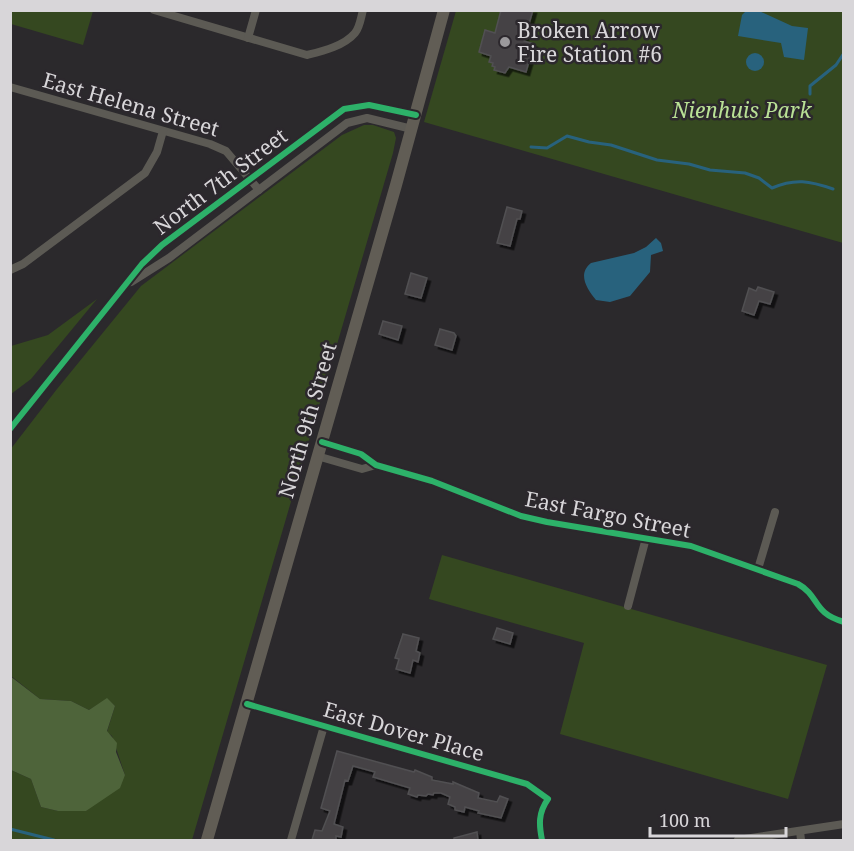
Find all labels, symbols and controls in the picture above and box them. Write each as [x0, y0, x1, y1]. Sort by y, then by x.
place label: Broken Arrow Fire Station #6 [517, 16, 662, 68]
marker: Broken Arrow Fire Station #6 [498, 35, 512, 49]
street label: East Helena Street [40, 65, 222, 143]
park label: Nienhuis Park [671, 96, 813, 124]
street label: North 7th Street [147, 121, 293, 241]
street label: North 9th Street [271, 339, 343, 501]
street label: East Fargo Street [523, 484, 693, 544]
street label: East Dover Place [320, 695, 488, 767]
scale bar [650, 800, 786, 838]
text: 100 m [659, 808, 711, 832]

